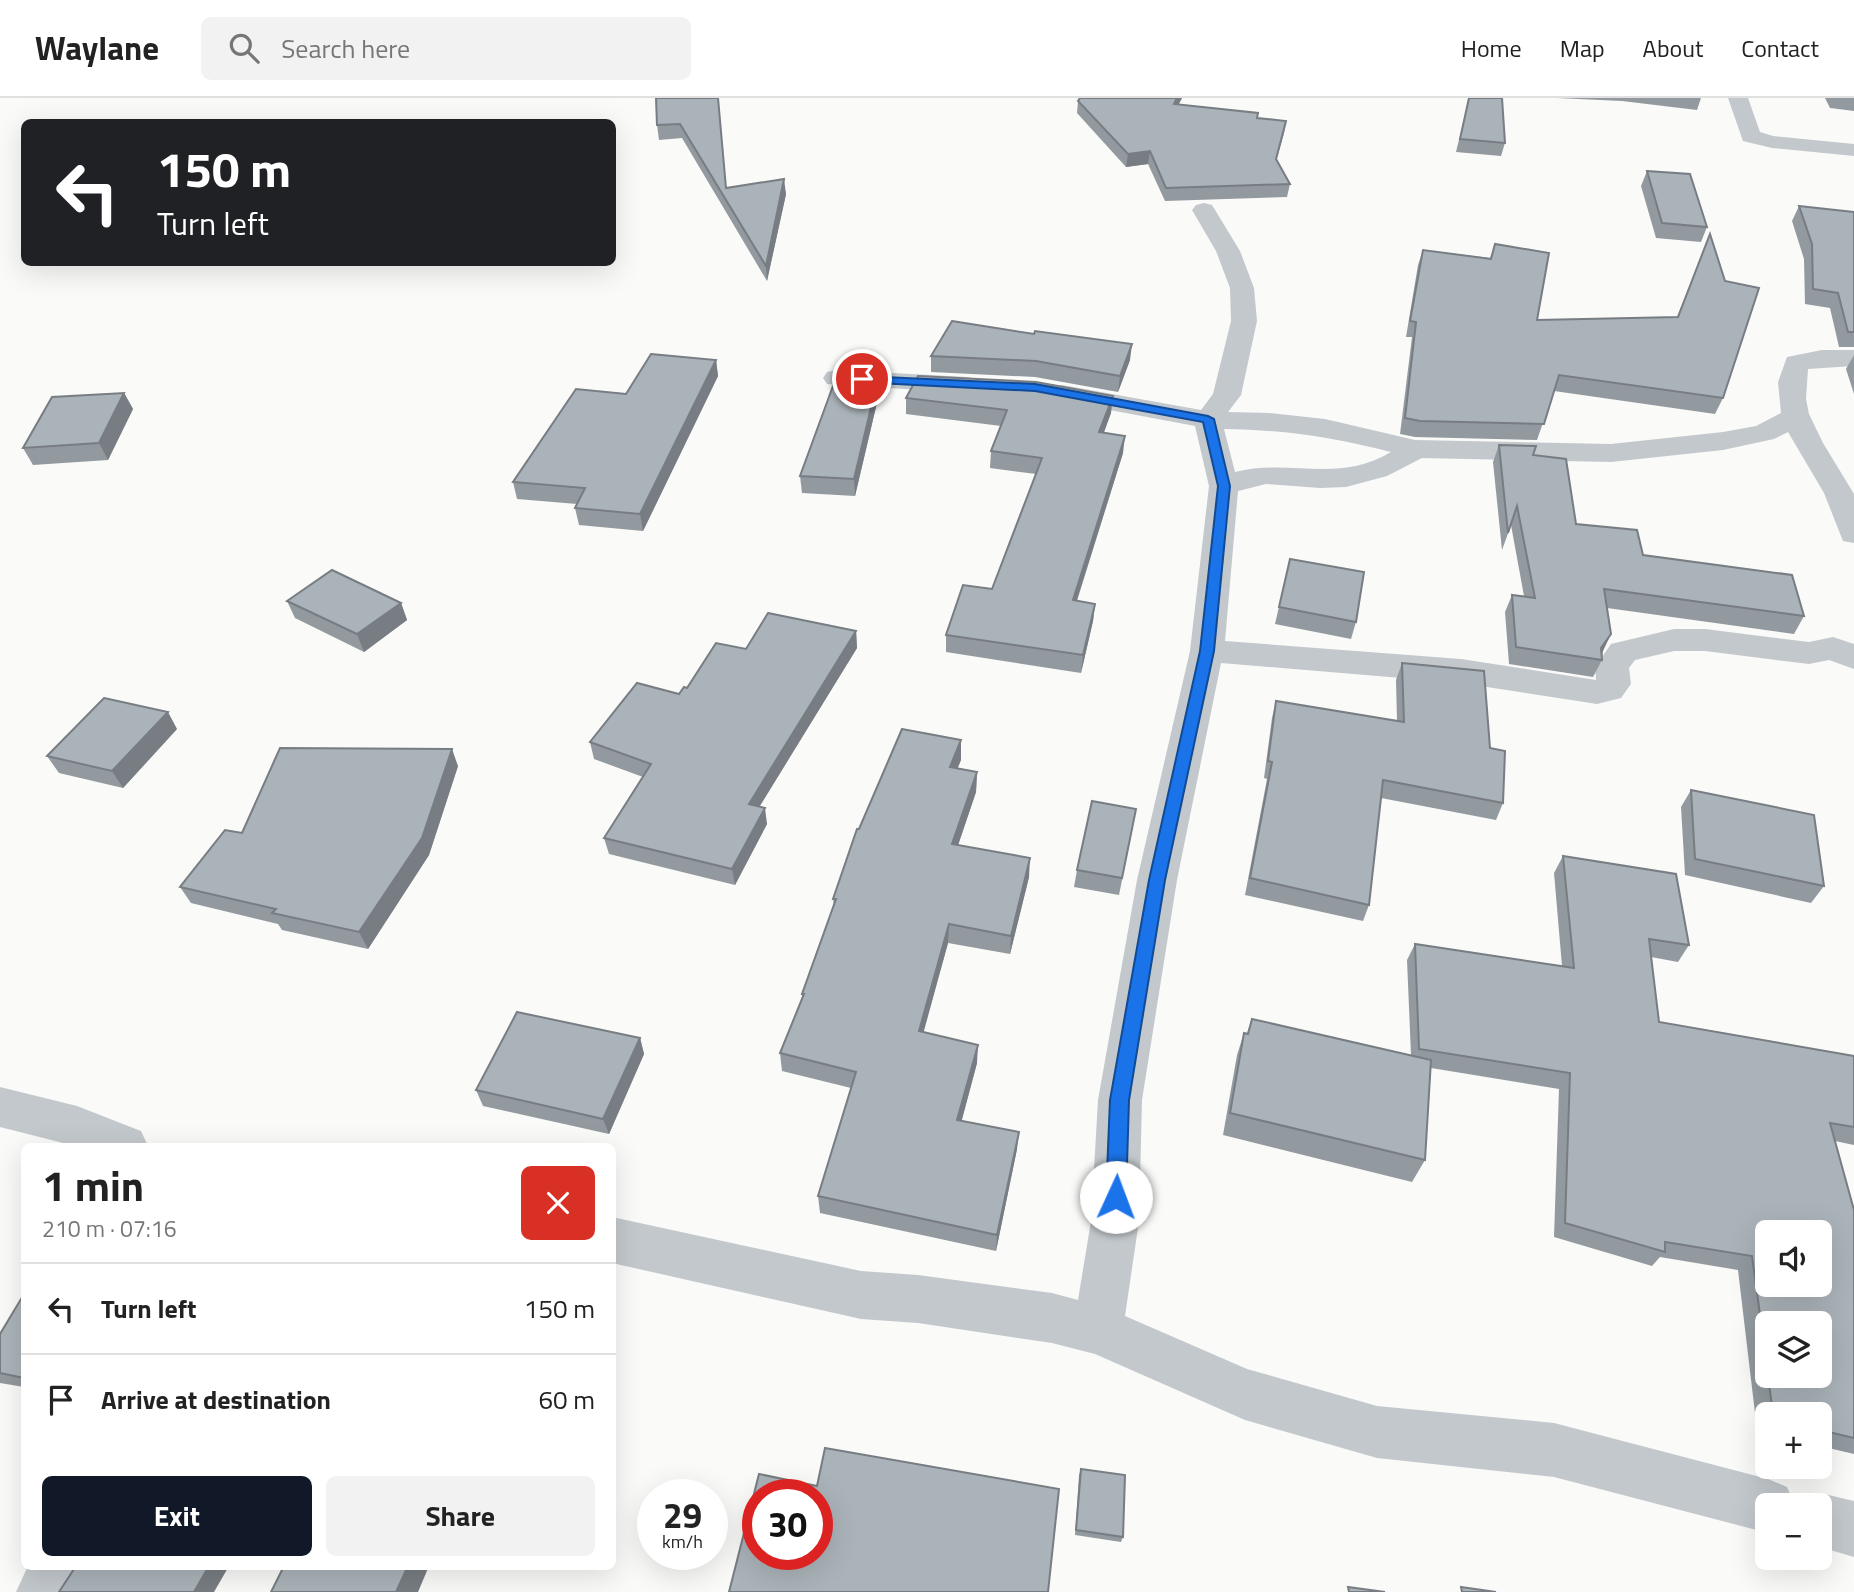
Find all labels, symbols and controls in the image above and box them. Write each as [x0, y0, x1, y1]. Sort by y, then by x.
search box [201, 17, 691, 80]
text: Waylane [35, 23, 159, 73]
icon: search [225, 29, 263, 67]
text: Search here [281, 29, 410, 68]
text: Home [1461, 30, 1522, 66]
text: Map [1560, 30, 1605, 66]
text: About [1643, 30, 1703, 66]
text: Contact [1741, 30, 1819, 66]
text: 150 m [157, 131, 291, 206]
icon: left [42, 147, 133, 238]
text: Turn left [157, 199, 269, 247]
pin [832, 349, 892, 409]
icon: arrive [843, 360, 881, 398]
text: 1 min [42, 1153, 144, 1217]
position arrow [1079, 1160, 1153, 1234]
button: close [521, 1166, 595, 1240]
text: 210 m · 07:16 [42, 1211, 177, 1246]
map controls [1755, 1220, 1832, 1570]
button: sound [1755, 1220, 1832, 1297]
text: Turn left [101, 1289, 196, 1328]
text: 150 m [524, 1289, 595, 1328]
icon: left [42, 1290, 80, 1328]
button: layers [1755, 1311, 1832, 1388]
text: Arrive at destination [101, 1380, 331, 1419]
text: 60 m [538, 1380, 595, 1419]
icon: arrive [42, 1381, 80, 1419]
button: + [1755, 1402, 1832, 1479]
button: Exit [42, 1476, 312, 1556]
button: Share [326, 1476, 595, 1556]
speed limit sign: 30 [742, 1479, 833, 1570]
text: 29 [663, 1488, 702, 1542]
button: − [1755, 1493, 1832, 1570]
text: km/h [662, 1528, 703, 1555]

